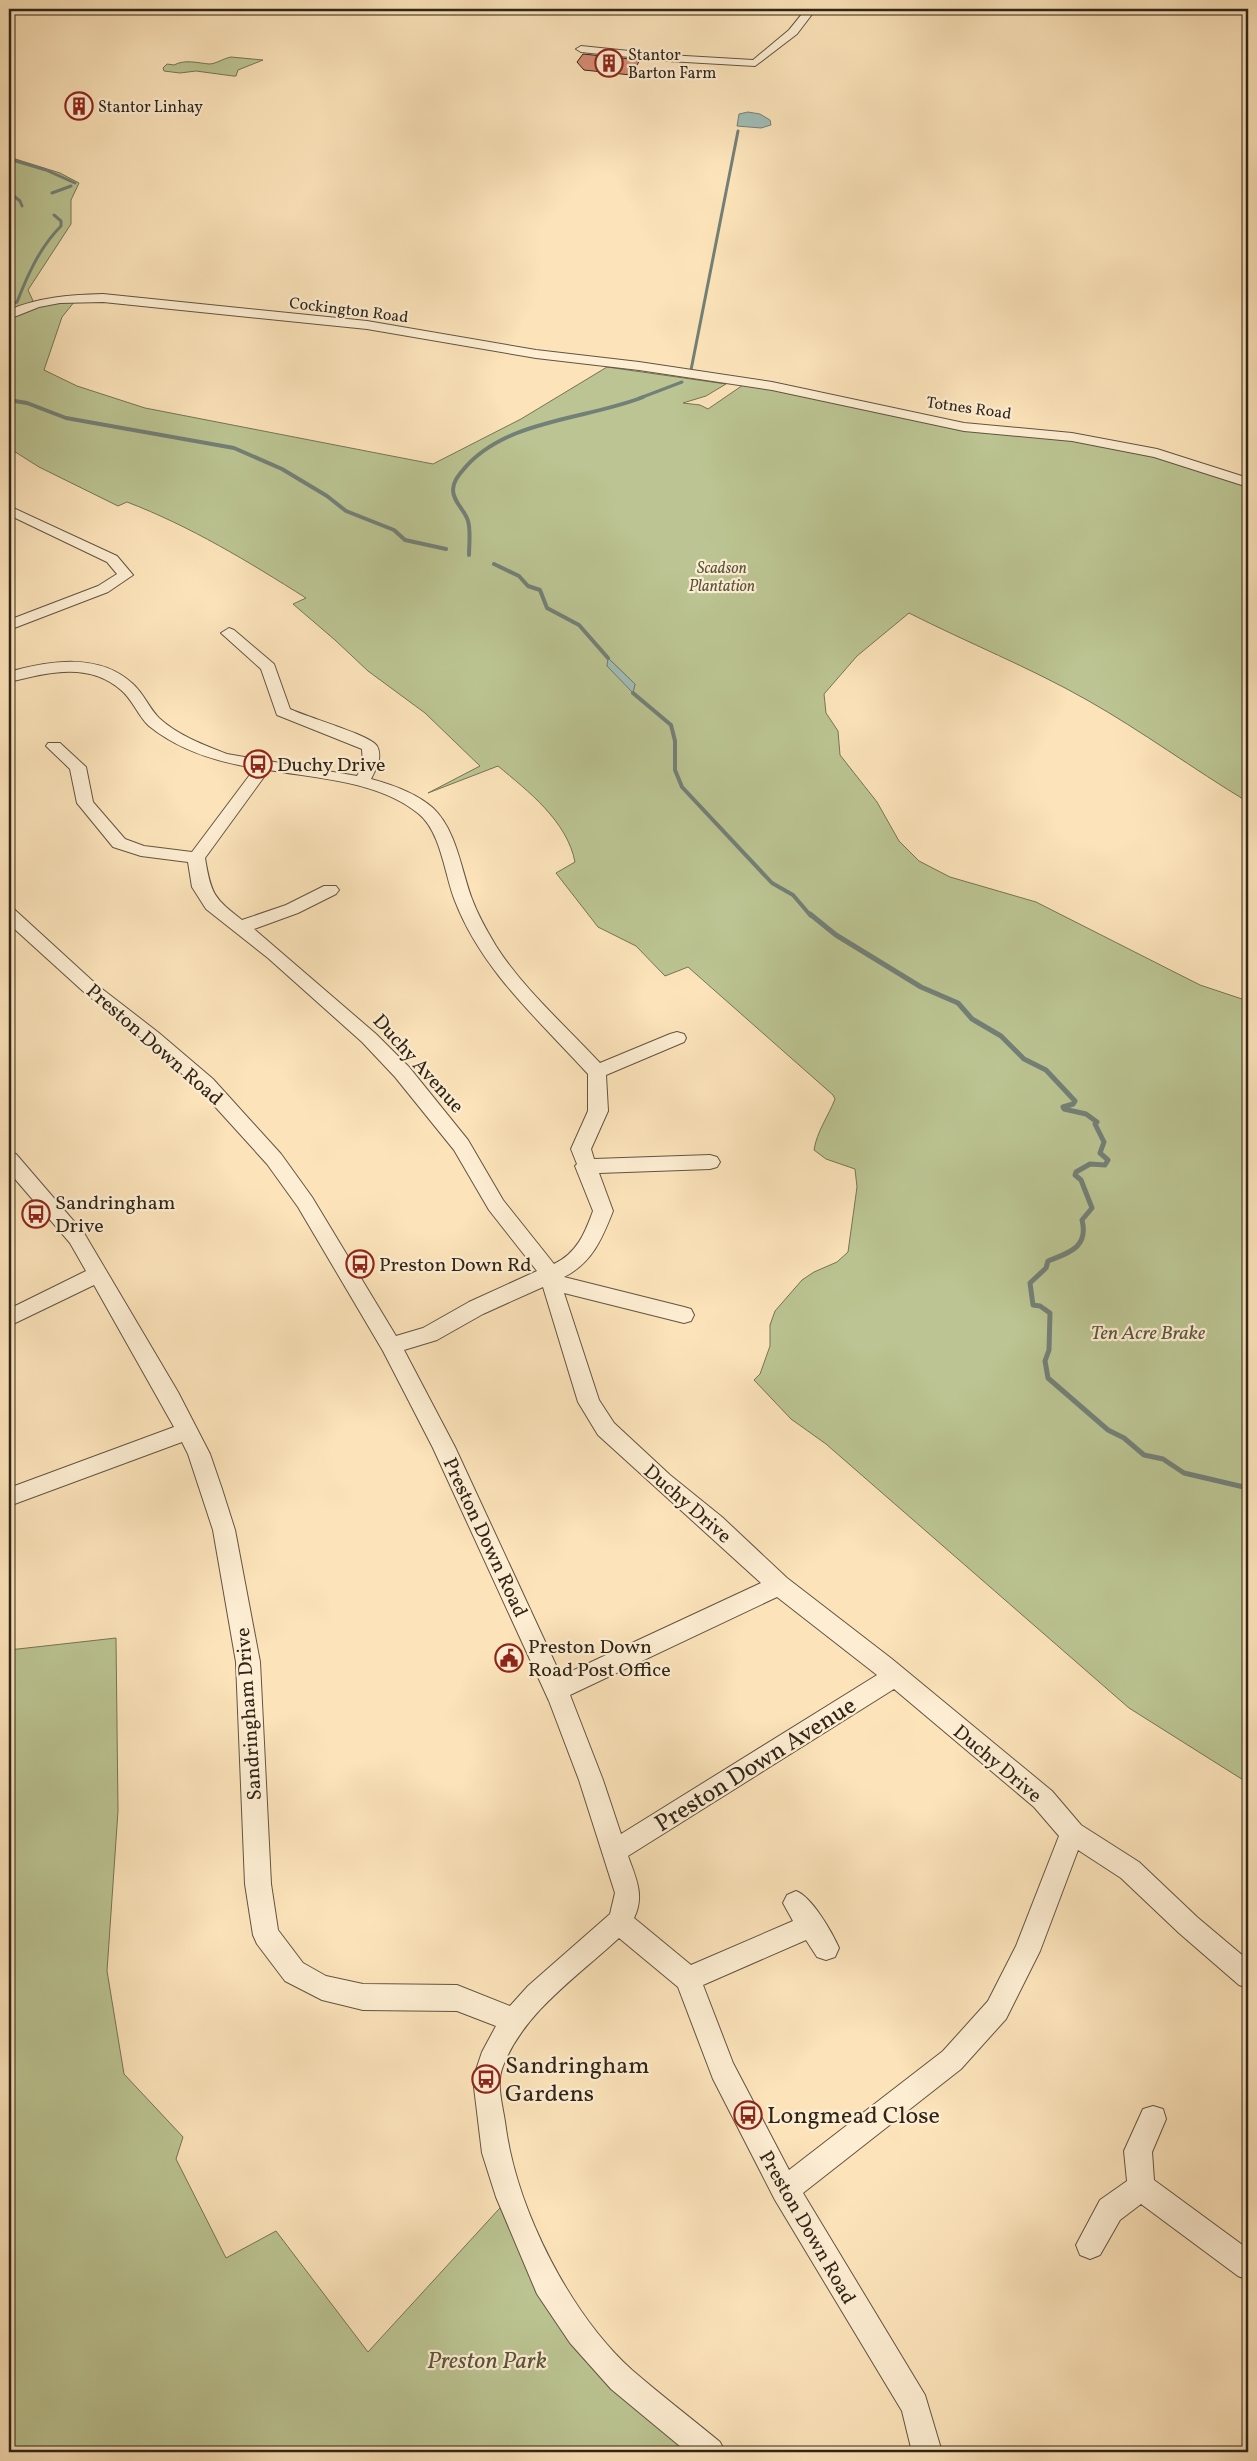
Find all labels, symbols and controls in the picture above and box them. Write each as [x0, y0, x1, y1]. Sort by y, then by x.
place label: Stantor Barton Farm [628, 45, 716, 85]
building icon: Stantor Barton Farm [594, 48, 624, 78]
building icon: Stantor Linhay [64, 91, 94, 121]
place label: Stantor Linhay [98, 97, 203, 119]
street label: Cockington Road [288, 293, 410, 329]
street label: Totnes Road [925, 392, 1013, 426]
park label: Scadson Plantation [689, 558, 755, 598]
bus stop icon: Duchy Drive [243, 749, 273, 779]
place label: Duchy Drive [277, 752, 386, 780]
street label: Preston Down Road [79, 978, 228, 1113]
street label: Duchy Avenue [365, 1008, 470, 1120]
place label: Sandringham Drive [55, 1190, 175, 1241]
bus stop icon: Sandringham Drive [21, 1199, 51, 1229]
bus stop icon: Preston Down Rd [345, 1249, 375, 1279]
place label: Preston Down Rd [379, 1252, 531, 1280]
park label: Ten Acre Brake [1091, 1320, 1206, 1348]
street label: Preston Down Road [435, 1454, 533, 1622]
street label: Duchy Drive [637, 1458, 737, 1551]
street label: Sandringham Drive [230, 1626, 270, 1801]
place label: Preston Down Road Post Office [528, 1634, 671, 1685]
public building icon: Preston Down Road Post Office [494, 1643, 524, 1673]
street label: Preston Down Avenue [649, 1690, 863, 1842]
street label: Duchy Drive [946, 1719, 1047, 1810]
place label: Sandringham Gardens [505, 2050, 649, 2112]
bus stop icon: Sandringham Gardens [471, 2064, 501, 2094]
bus stop icon: Longmead Close [733, 2100, 763, 2130]
place label: Longmead Close [767, 2100, 940, 2134]
street label: Preston Down Road [751, 2146, 862, 2310]
park label: Preston Park [427, 2345, 547, 2379]

